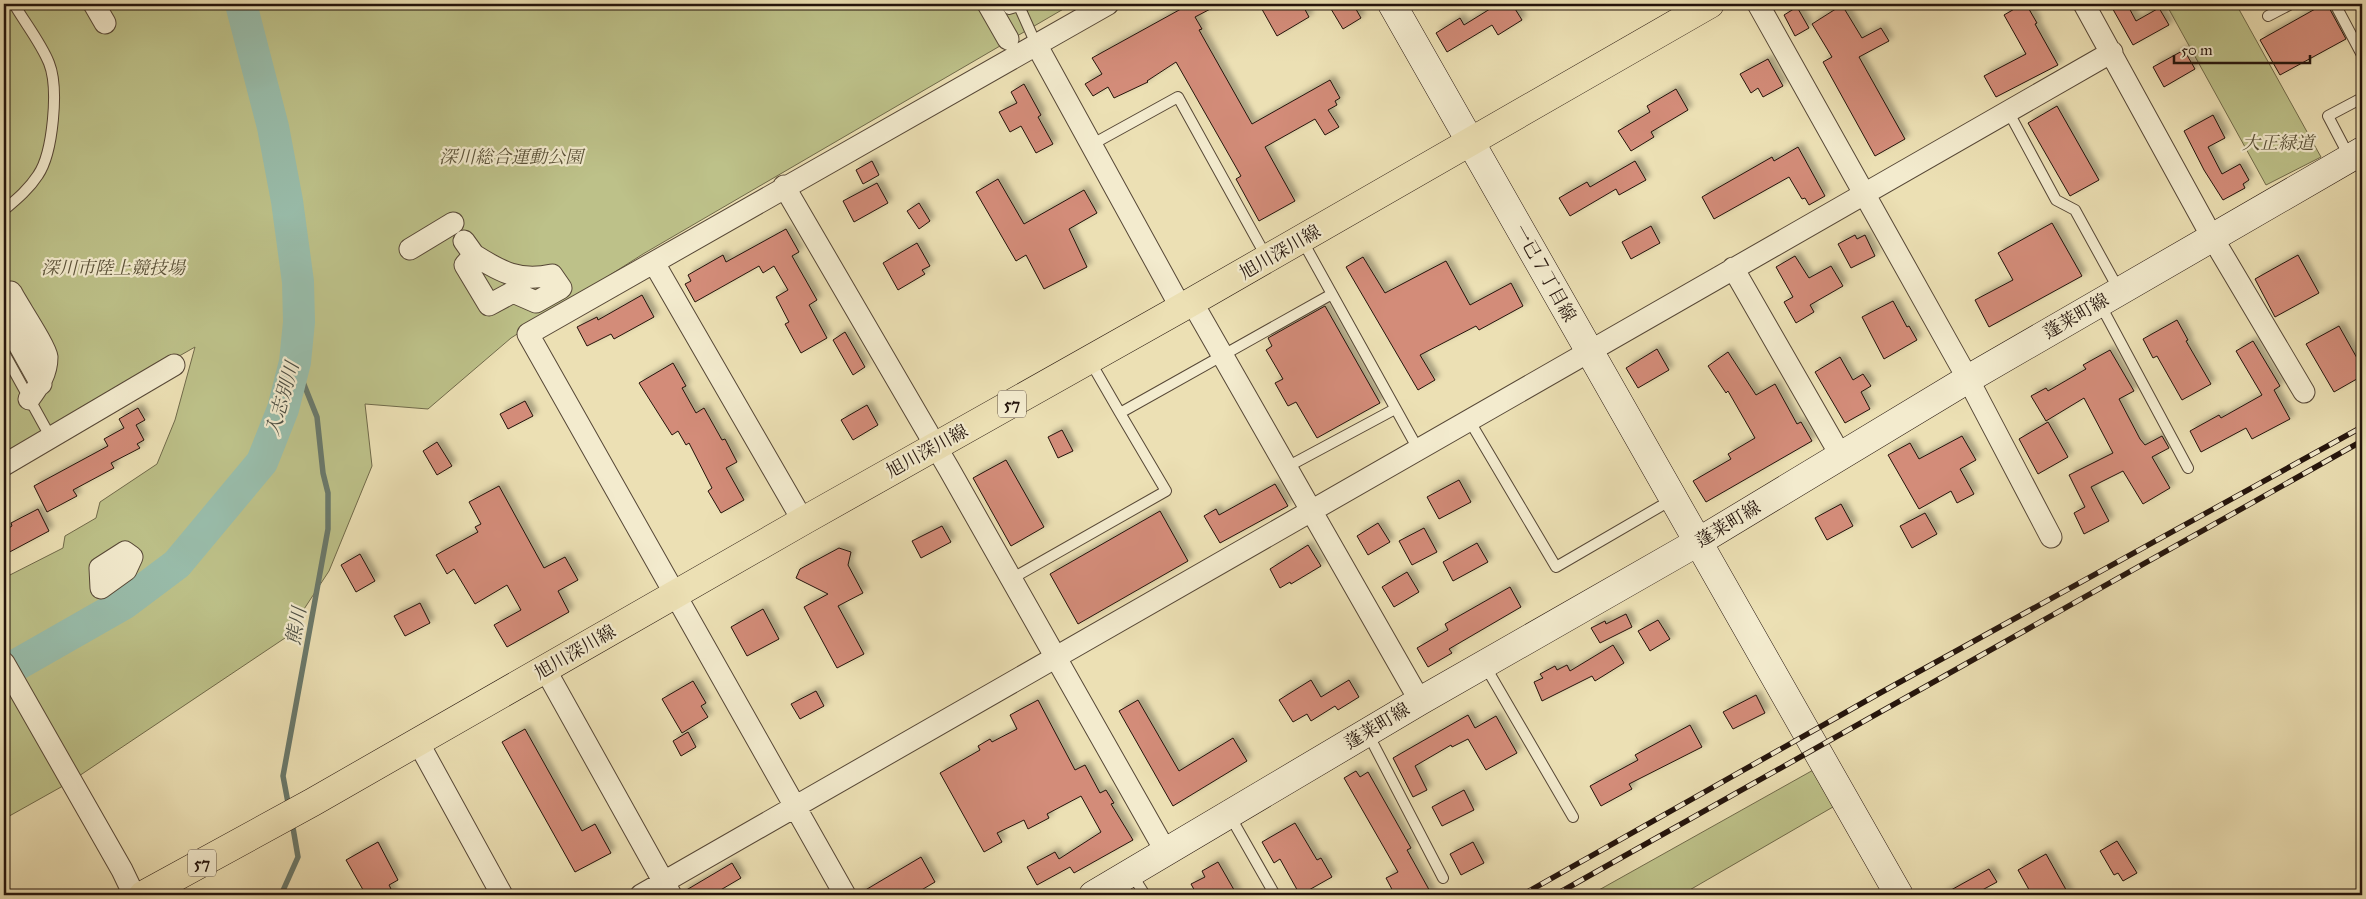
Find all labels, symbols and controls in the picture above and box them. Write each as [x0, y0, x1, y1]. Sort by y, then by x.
scale bar [2174, 32, 2310, 64]
text: 50 m [2181, 41, 2213, 59]
park label: 大正緑道 [2242, 132, 2317, 154]
park label: 深川総合運動公園 [439, 146, 586, 168]
street label: 旭川深川線 [1236, 220, 1324, 284]
street label: 一已７丁目線 [1509, 220, 1581, 326]
park label: 深川市陸上競技場 [41, 257, 187, 279]
street label: 蓬莱町線 [2039, 288, 2113, 344]
water label: 入志別川 [260, 357, 304, 439]
road number: 57 [998, 390, 1026, 418]
street label: 旭川深川線 [882, 420, 972, 482]
street label: 蓬莱町線 [1691, 496, 1765, 552]
water label: 熊川 [281, 603, 311, 647]
street label: 旭川深川線 [531, 620, 619, 684]
street label: 蓬莱町線 [1340, 698, 1414, 754]
road number: 57 [188, 850, 216, 876]

